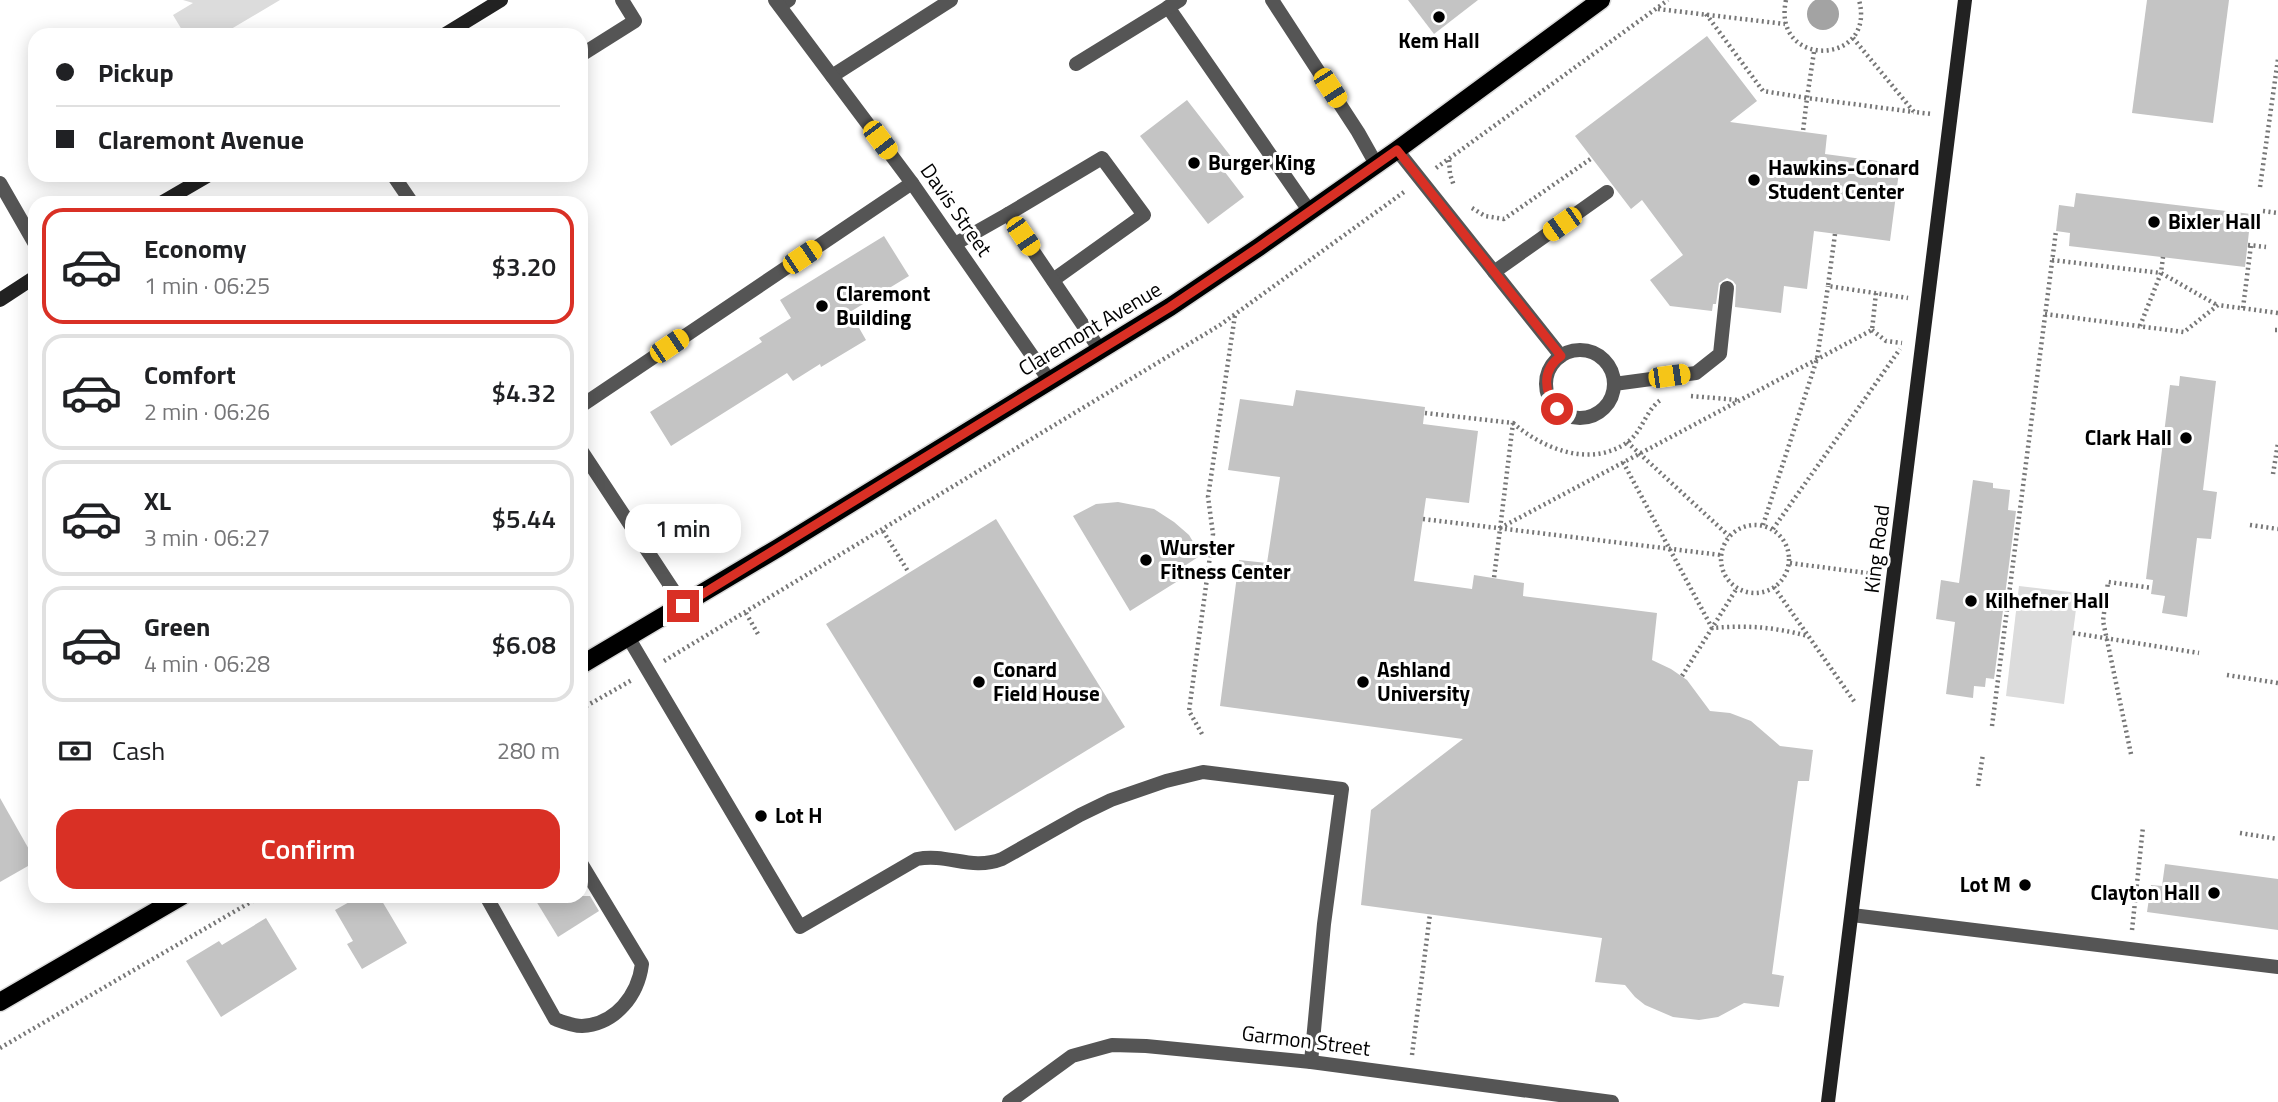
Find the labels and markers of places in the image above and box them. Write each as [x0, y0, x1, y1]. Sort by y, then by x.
marker: Kem Hall [1431, 9, 1447, 25]
place label: Kem Hall [1398, 24, 1480, 56]
place label: Burger King [1208, 146, 1315, 178]
place label: Hawkins-Conard Student Center [1768, 151, 1920, 207]
marker: Burger King [1186, 155, 1202, 171]
marker: Hawkins-Conard Student Center [1746, 172, 1762, 188]
place label: Bixler Hall [2168, 205, 2261, 237]
marker: Bixler Hall [2146, 214, 2162, 230]
place label: Claremont Building [836, 277, 931, 333]
marker: Claremont Building [814, 298, 830, 314]
place label: Clark Hall [2085, 421, 2172, 453]
marker: Clark Hall [2178, 430, 2194, 446]
place label: Wurster Fitness Center [1160, 531, 1291, 587]
marker: Wurster Fitness Center [1138, 552, 1154, 568]
place label: Kilhefner Hall [1985, 584, 2109, 616]
marker: Kilhefner Hall [1963, 593, 1979, 609]
place label: Conard Field House [993, 653, 1100, 709]
place label: Ashland University [1377, 653, 1470, 709]
marker: Conard Field House [971, 674, 987, 690]
marker: Ashland University [1355, 674, 1371, 690]
place label: Lot H [775, 799, 823, 831]
marker: Lot H [753, 808, 769, 824]
place label: Lot M [1960, 868, 2011, 900]
place label: Clayton Hall [2091, 876, 2200, 908]
marker: Lot M [2017, 877, 2033, 893]
marker: Clayton Hall [2206, 885, 2222, 901]

